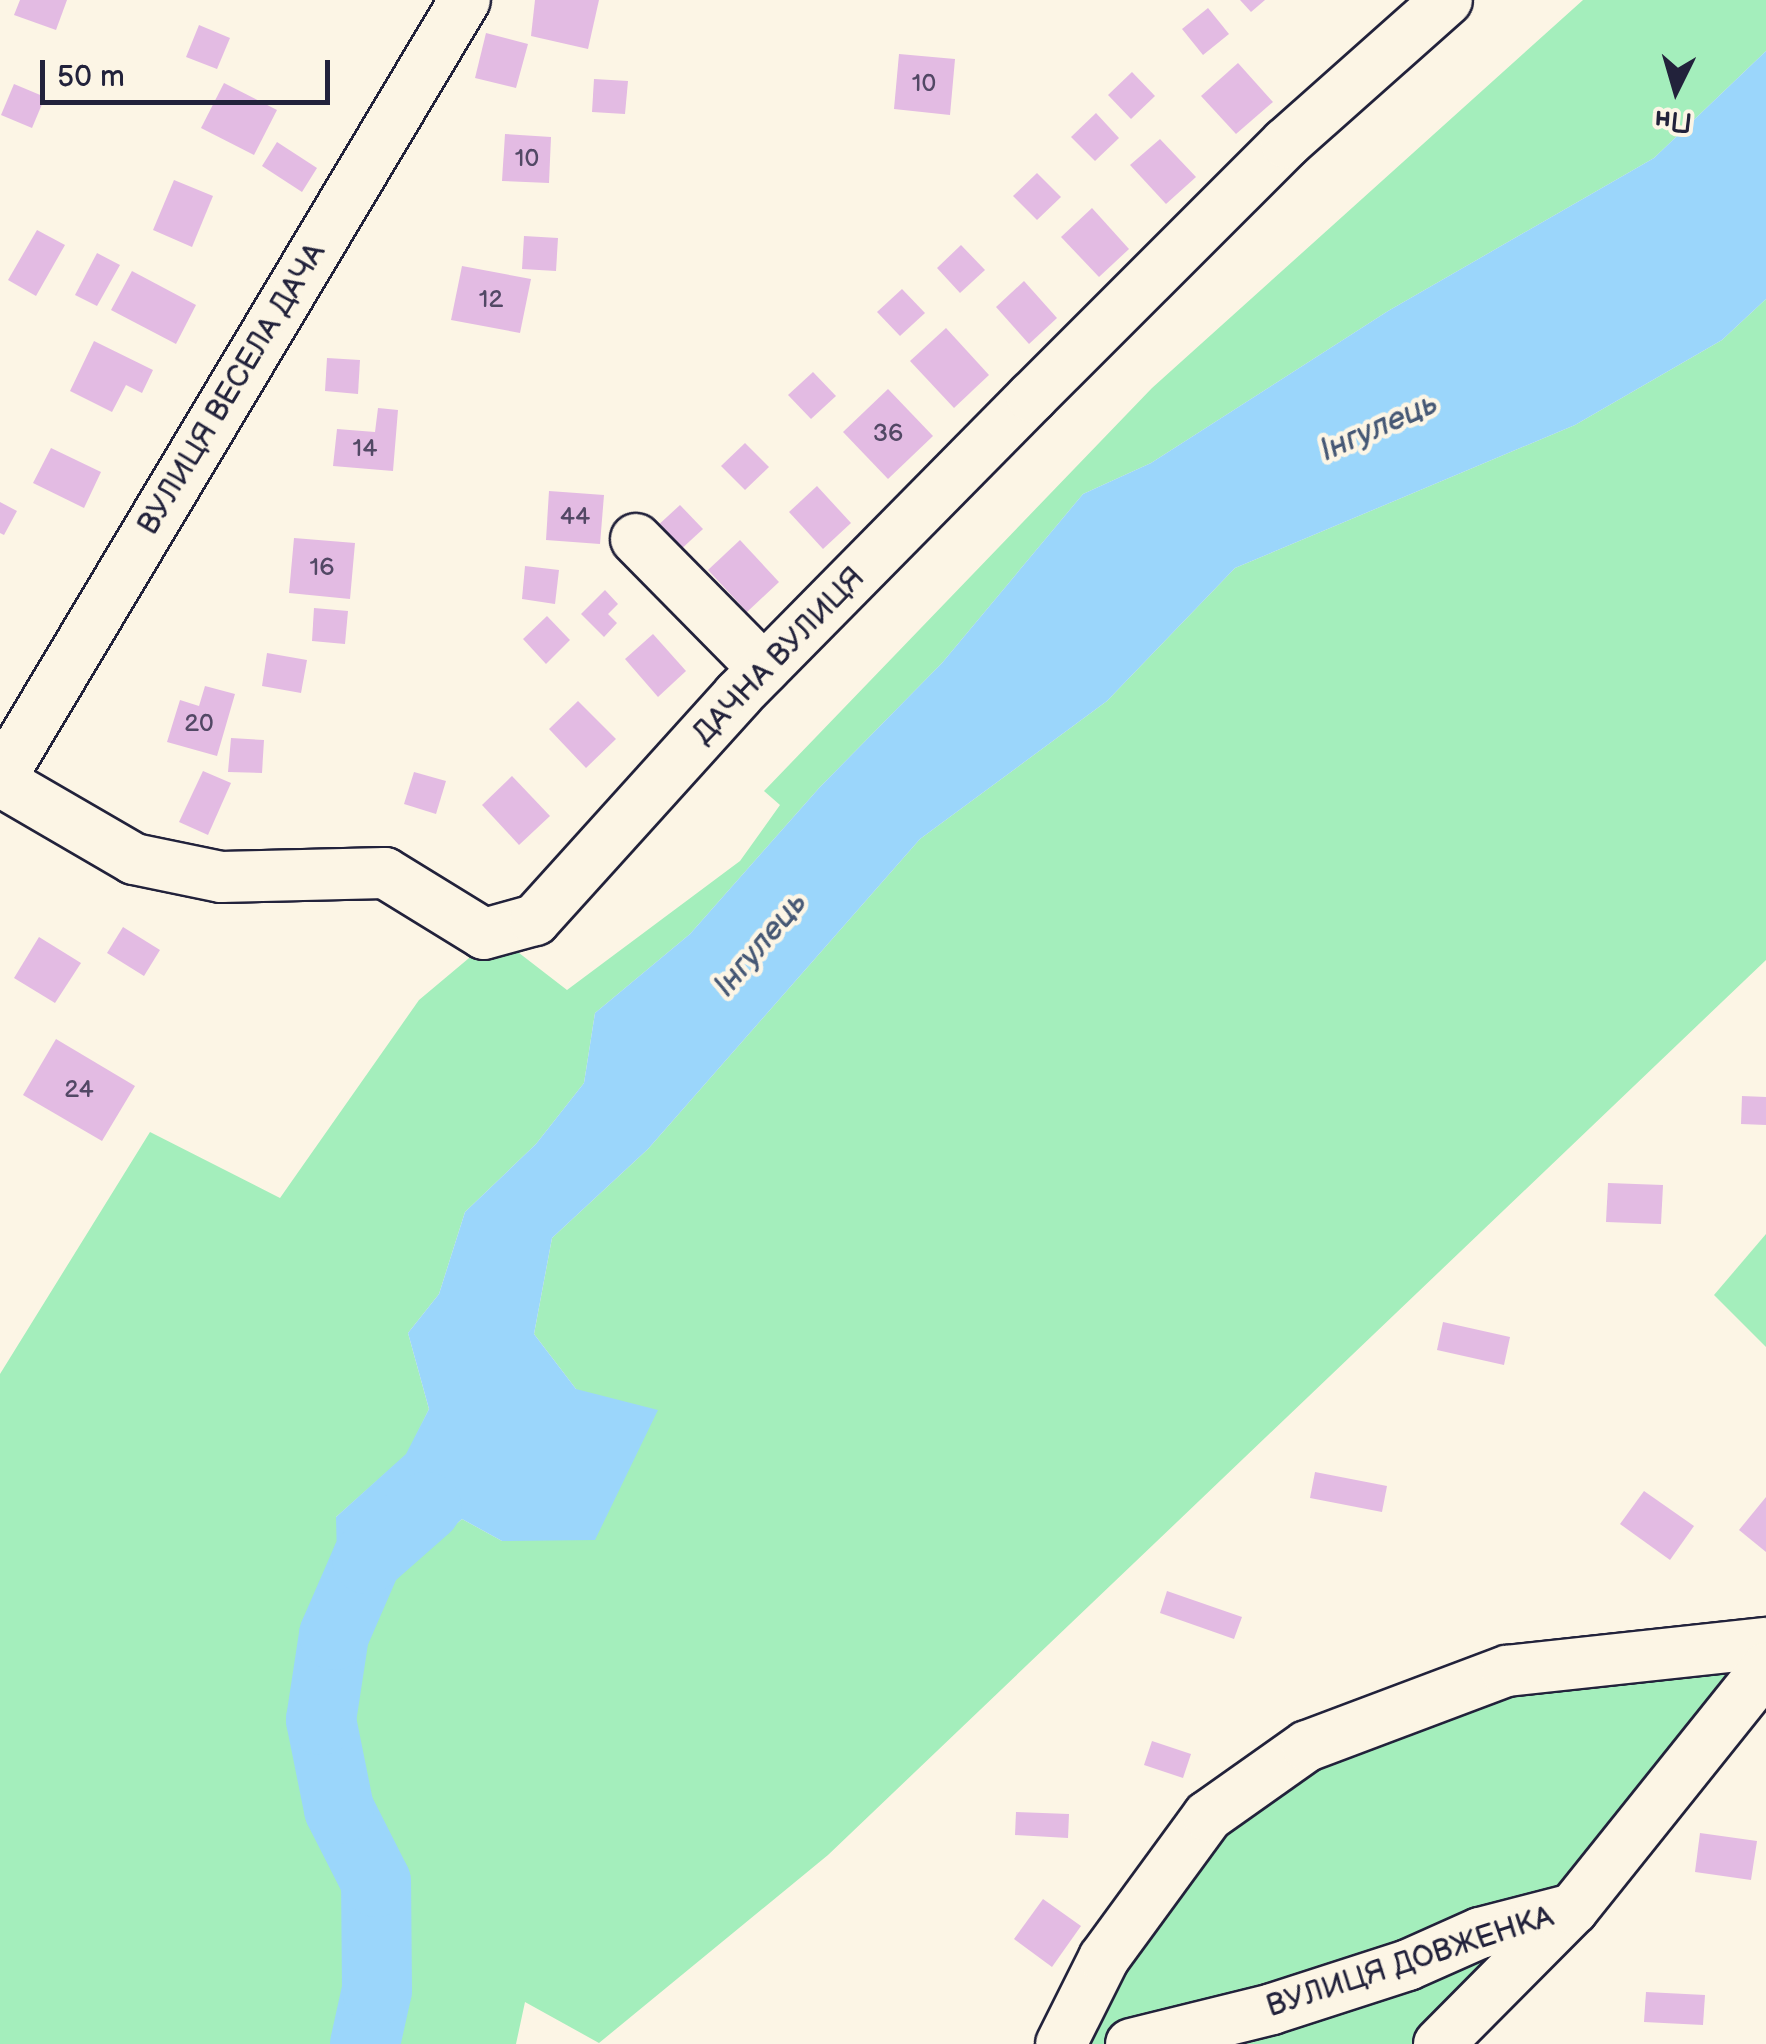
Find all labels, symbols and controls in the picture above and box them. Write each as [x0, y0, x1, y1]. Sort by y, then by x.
scale bar [45, 40, 335, 102]
north arrow [1626, 40, 1726, 140]
text: 50 m [57, 59, 125, 95]
house number: 10 [912, 69, 936, 99]
text: Пн [1653, 102, 1693, 138]
house number: 10 [515, 144, 539, 174]
street label: ВУЛИЦЯ ВЕСЕЛА ДАЧА [131, 237, 333, 541]
house number: 12 [479, 285, 503, 315]
water label: Інгулець [1314, 385, 1444, 471]
house number: 36 [873, 419, 903, 449]
house number: 14 [353, 434, 377, 464]
house number: 44 [560, 502, 590, 532]
house number: 16 [310, 553, 334, 583]
street label: ДАЧНА ВУЛИЦЯ [686, 560, 872, 752]
house number: 20 [184, 709, 214, 739]
water label: Інгулець [706, 885, 816, 1005]
house number: 24 [64, 1075, 94, 1105]
street label: ВУЛИЦЯ ДОВЖЕНКА [1262, 1899, 1558, 2025]

